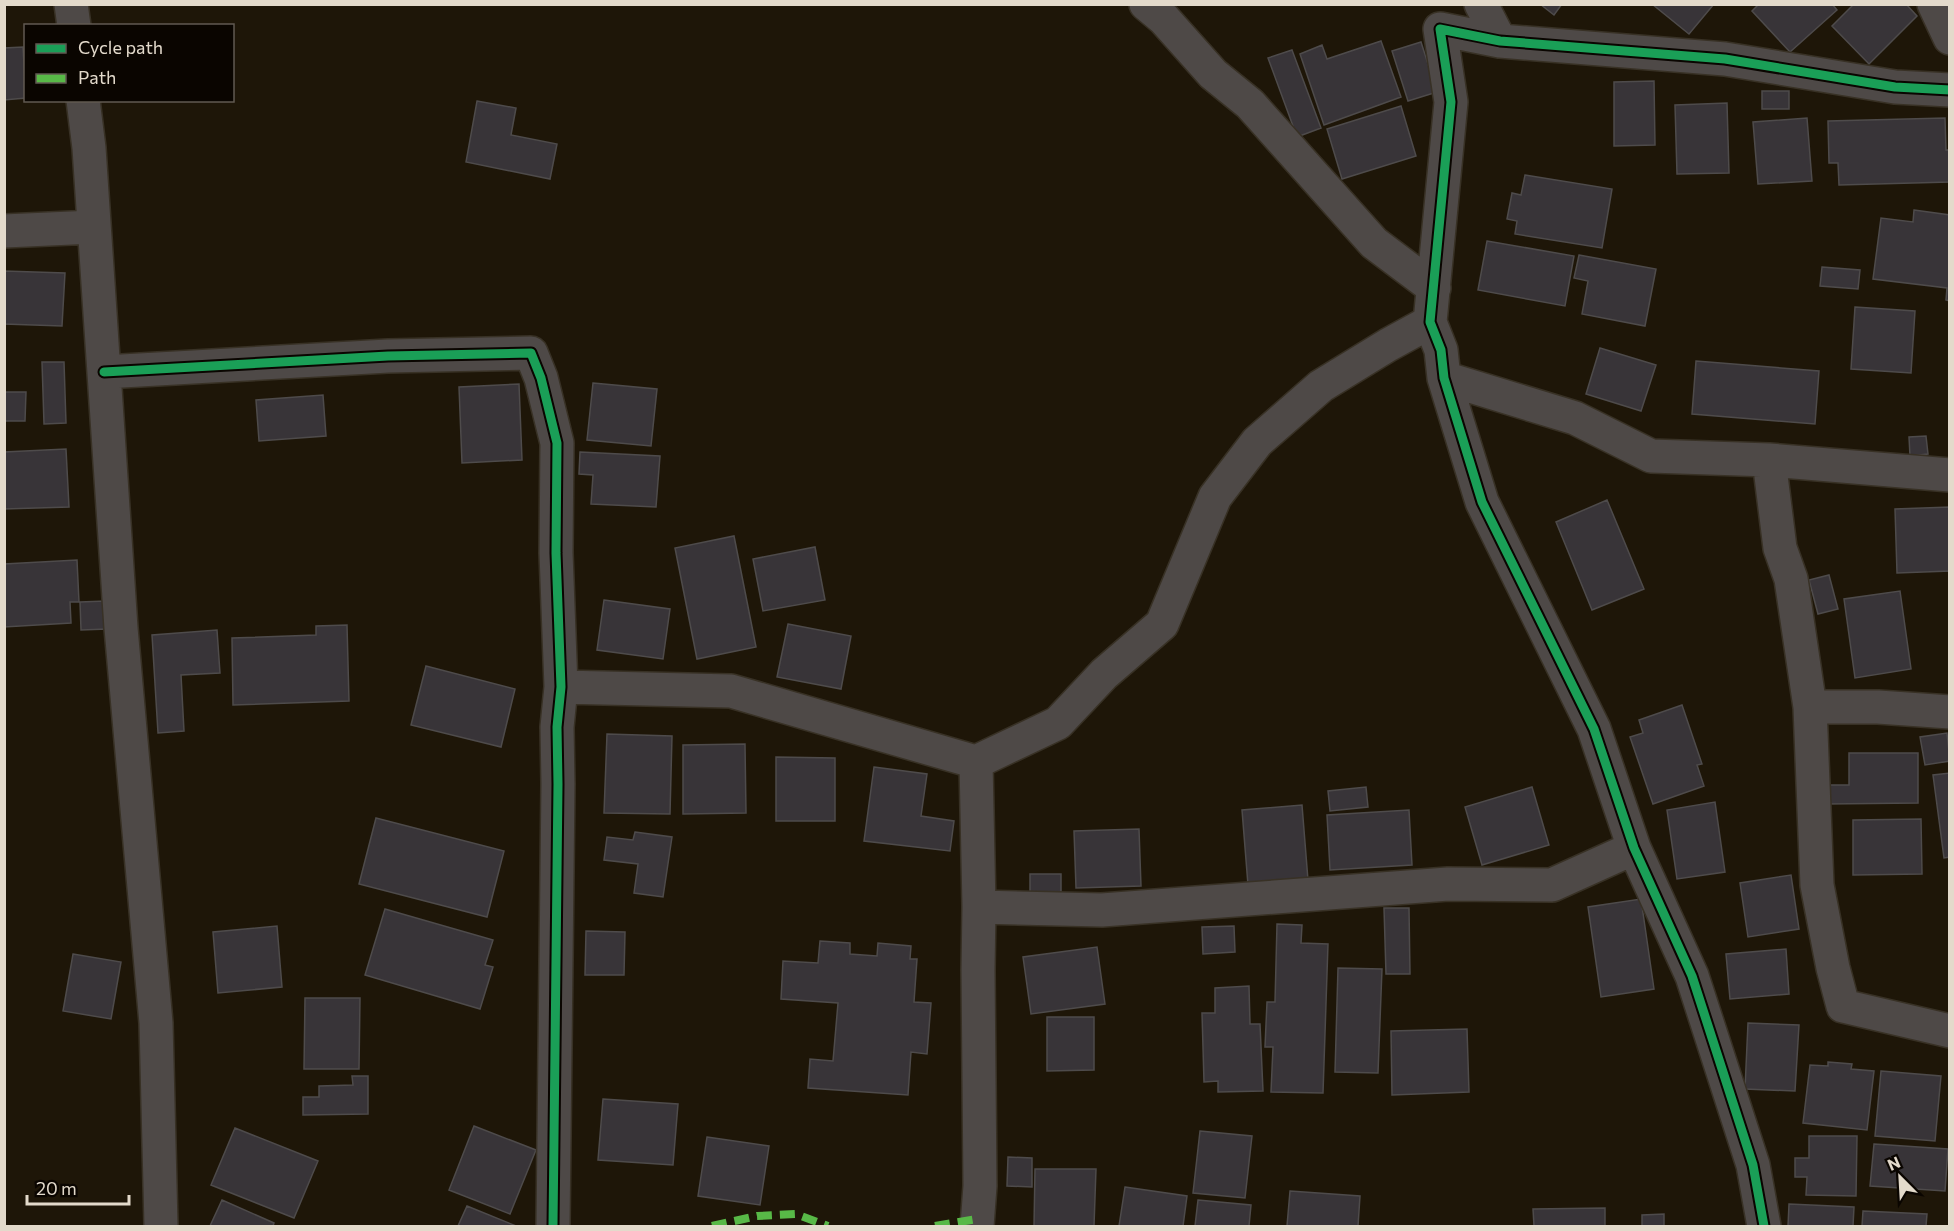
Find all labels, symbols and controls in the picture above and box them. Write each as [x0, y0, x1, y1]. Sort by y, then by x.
legend [24, 24, 234, 102]
text: Cycle path [78, 36, 163, 58]
text: Path [78, 66, 116, 88]
north arrow [1870, 1147, 1930, 1207]
text: N [1884, 1152, 1903, 1174]
scale bar [27, 1168, 129, 1206]
text: 20 m [36, 1177, 77, 1199]

